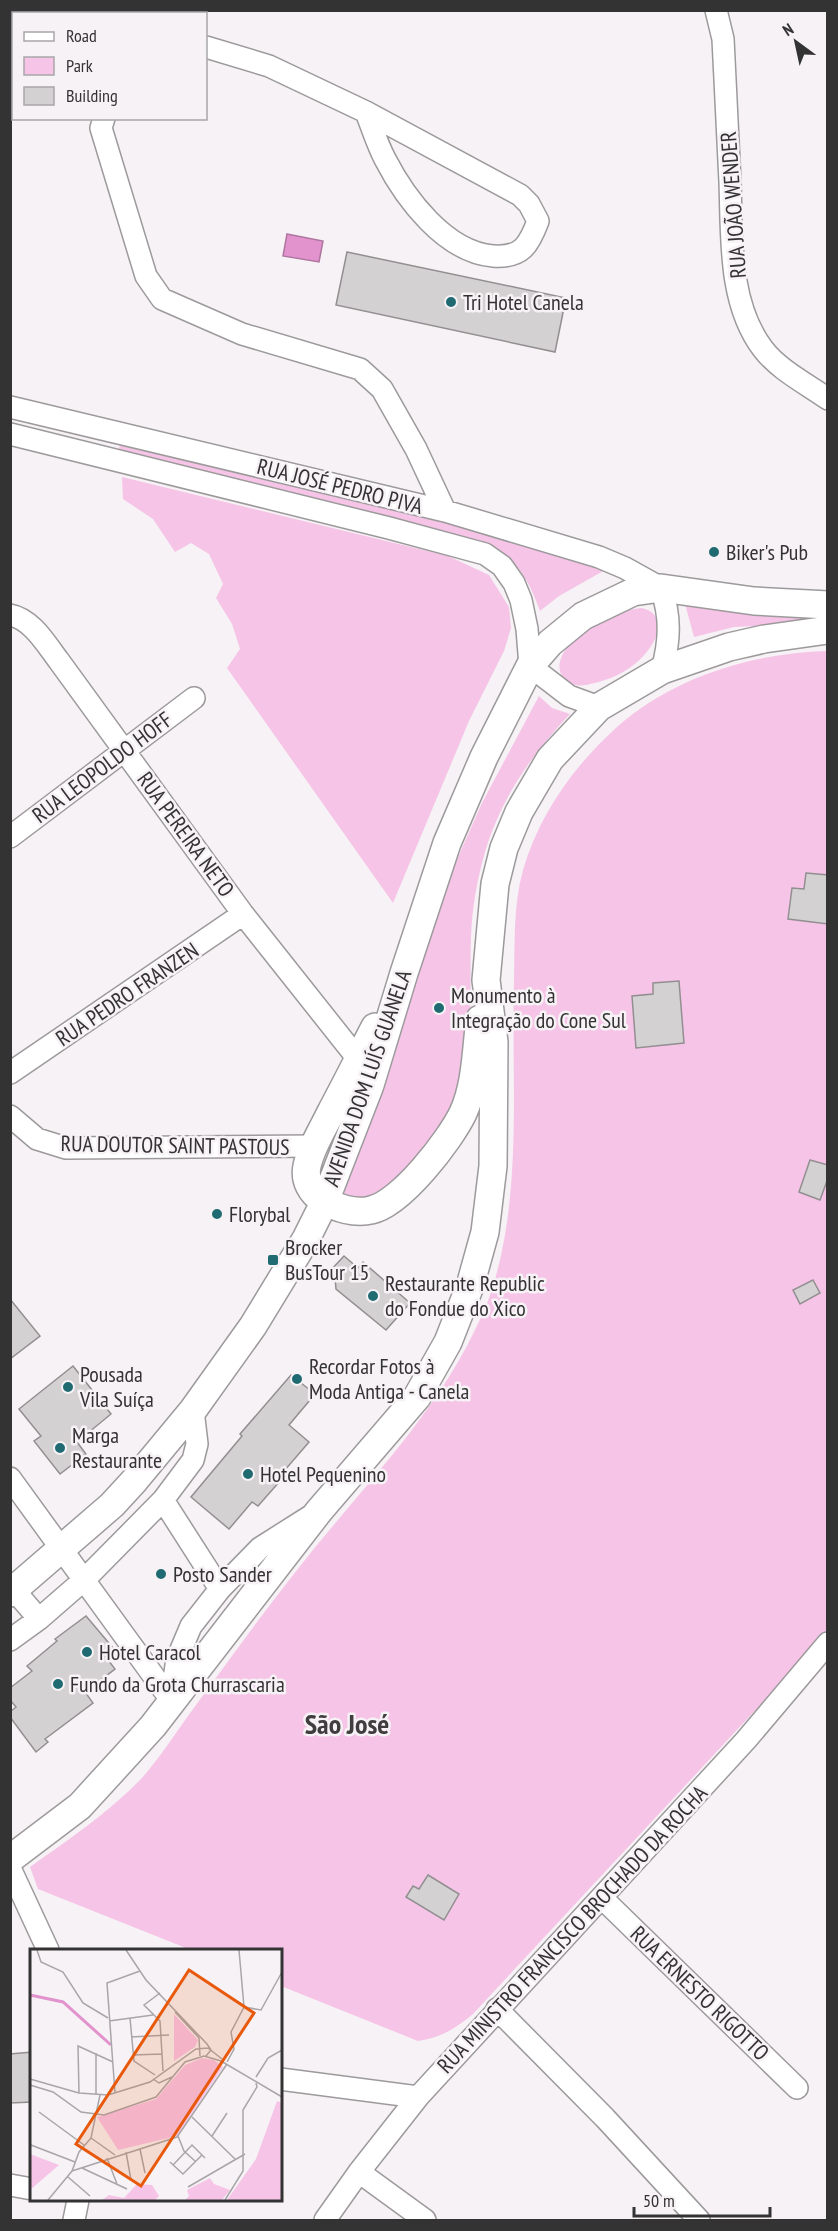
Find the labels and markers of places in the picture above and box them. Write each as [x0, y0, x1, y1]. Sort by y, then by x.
place label: Tri Hotel Canela [463, 288, 584, 316]
marker: Tri Hotel Canela [444, 295, 458, 309]
place label: Biker's Pub [726, 538, 808, 566]
marker: Biker's Pub [707, 545, 721, 559]
place label: Monumento à Integração do Cone Sul [451, 981, 627, 1034]
marker: Monumento à Integração do Cone Sul [432, 1001, 446, 1015]
place label: Florybal [229, 1200, 291, 1228]
marker: Florybal [210, 1207, 224, 1221]
place label: Brocker BusTour 15 [285, 1233, 369, 1286]
marker: Brocker BusTour 15 [266, 1253, 280, 1267]
place label: Restaurante Republic do Fondue do Xico [385, 1269, 545, 1322]
marker: Restaurante Republic do Fondue do Xico [366, 1289, 380, 1303]
place label: Recordar Fotos à Moda Antiga - Canela [309, 1352, 469, 1405]
place label: Pousada Vila Suíça [79, 1360, 154, 1413]
marker: Recordar Fotos à Moda Antiga - Canela [290, 1372, 304, 1386]
marker: Pousada Vila Suíça [61, 1380, 75, 1394]
place label: Marga Restaurante [72, 1421, 162, 1474]
marker: Marga Restaurante [53, 1441, 67, 1455]
place label: Hotel Pequenino [260, 1460, 386, 1488]
marker: Hotel Pequenino [241, 1467, 255, 1481]
place label: Posto Sander [173, 1560, 272, 1588]
marker: Posto Sander [154, 1567, 168, 1581]
place label: Hotel Caracol [99, 1638, 201, 1666]
marker: Hotel Caracol [80, 1645, 94, 1659]
place label: Fundo da Grota Churrascaria [70, 1670, 285, 1698]
marker: Fundo da Grota Churrascaria [51, 1677, 65, 1691]

